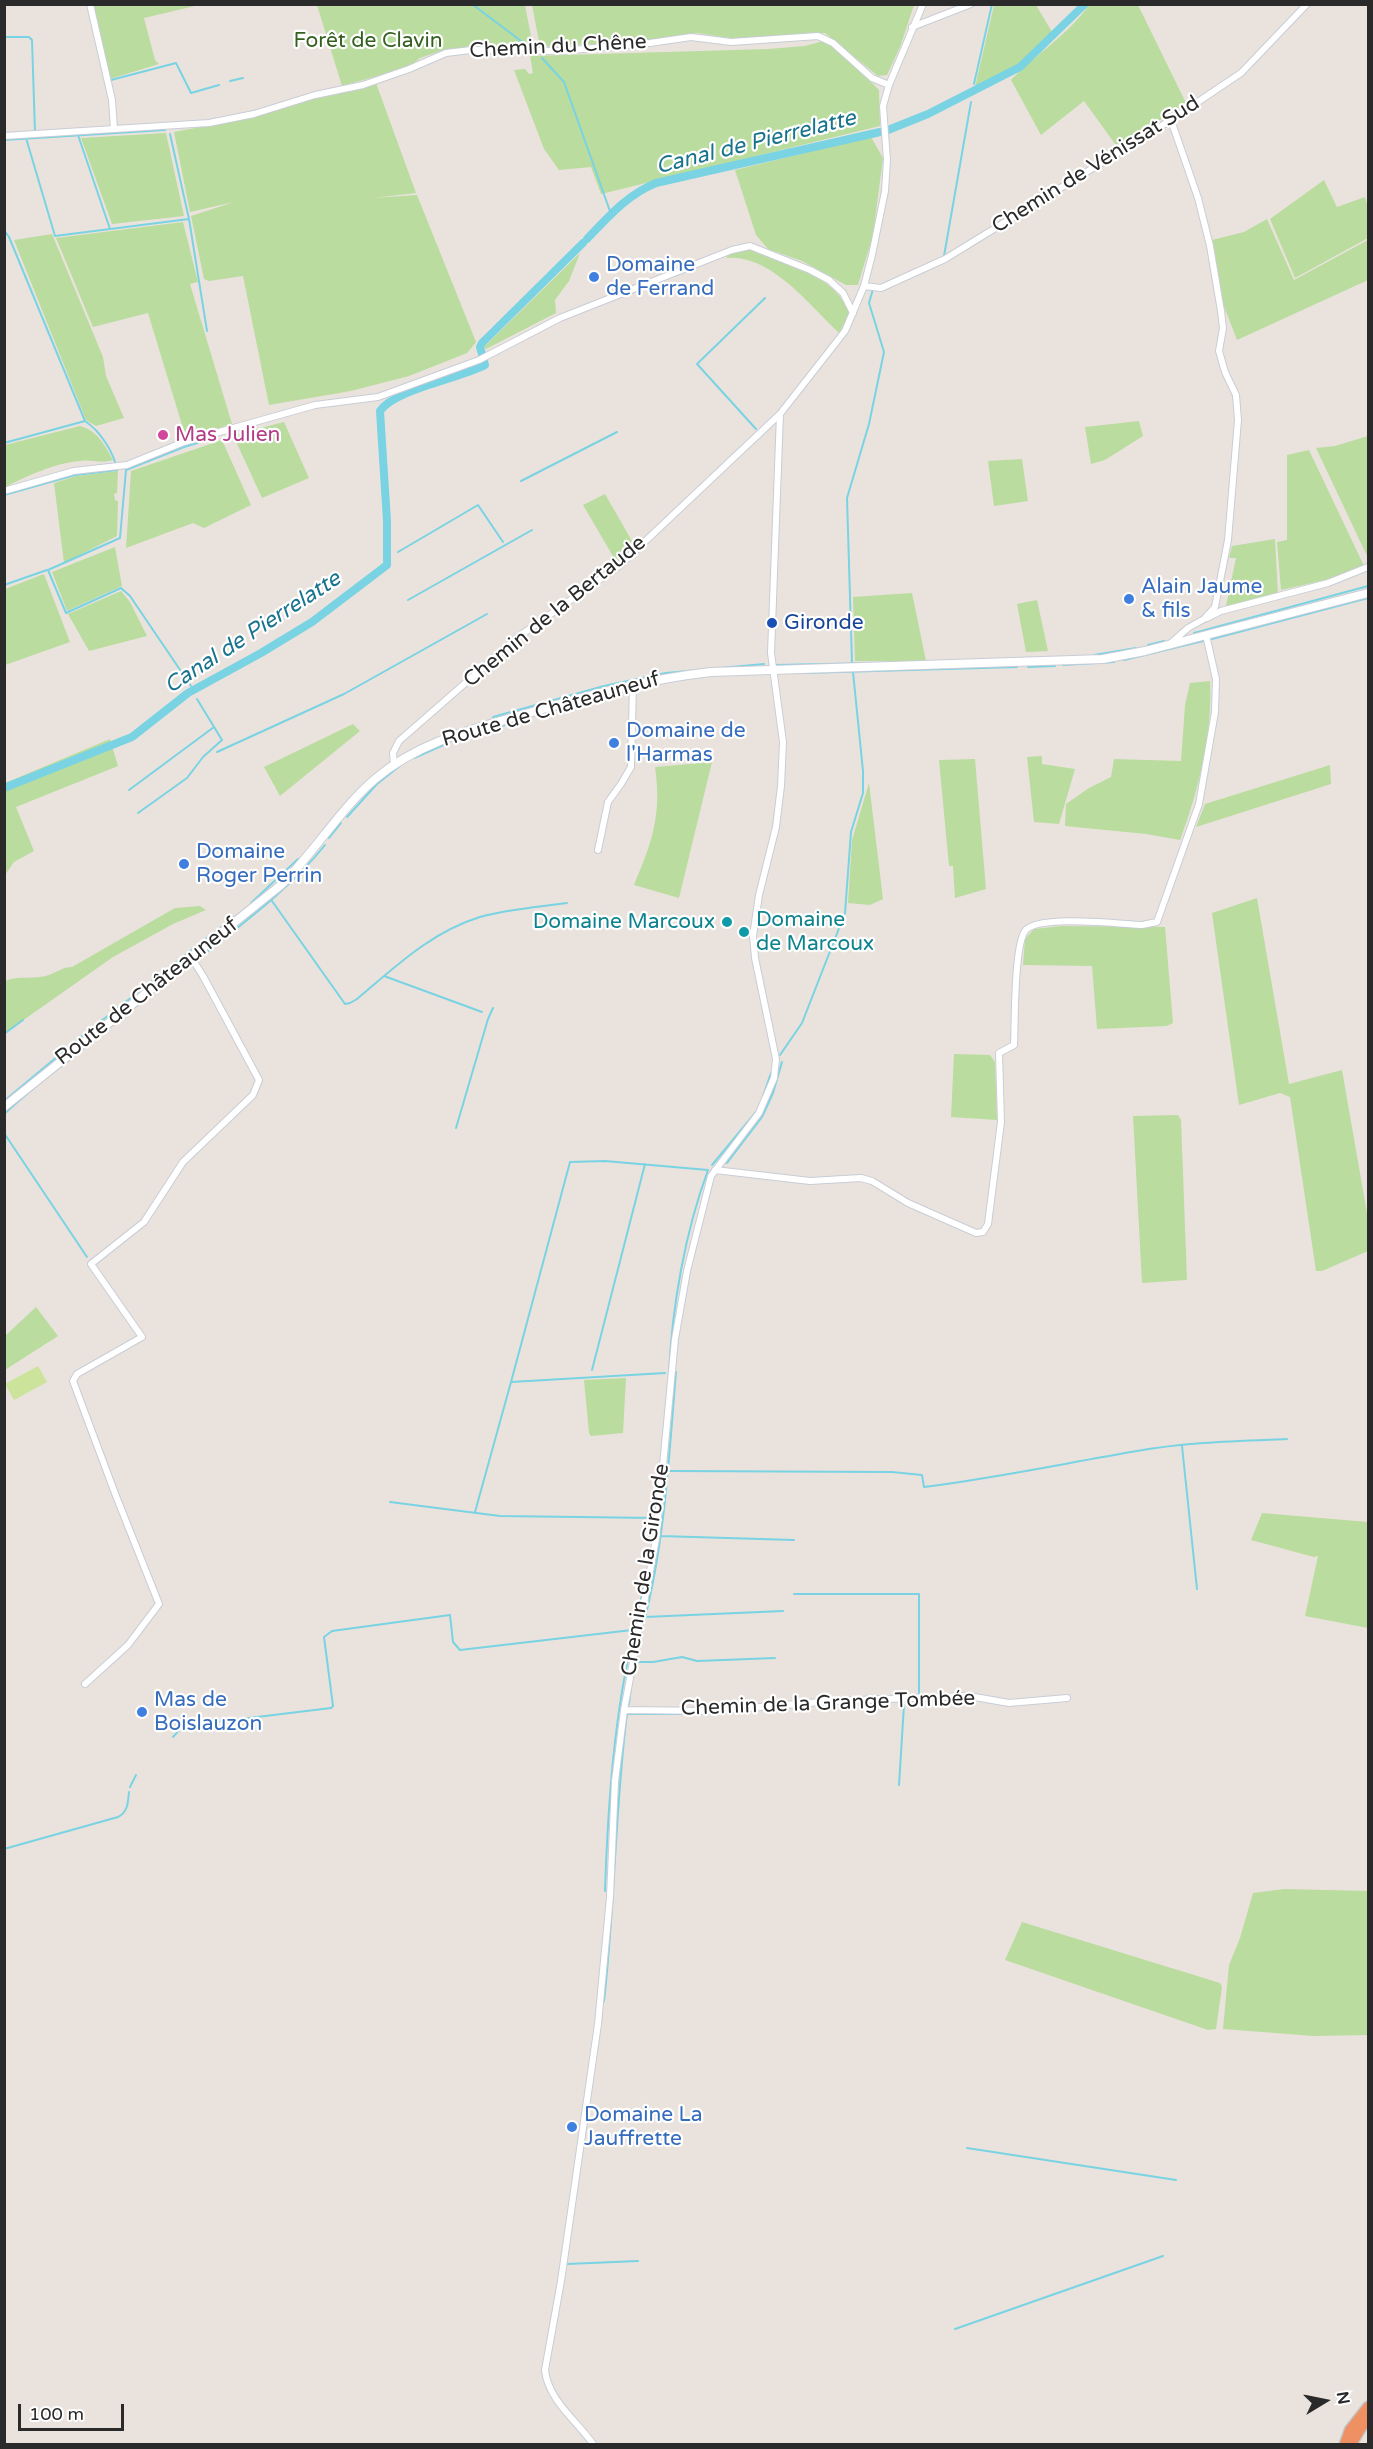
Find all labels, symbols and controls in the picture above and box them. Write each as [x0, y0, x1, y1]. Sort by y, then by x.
park label: Forêt de Clavin [294, 28, 442, 54]
street label: Chemin du Chêne [469, 30, 647, 64]
street label: Chemin de Vénissat Sud [988, 91, 1204, 239]
water label: Canal de Pierrelatte [653, 105, 859, 181]
place label: Domaine de Ferrand [606, 252, 714, 302]
marker: Domaine de Ferrand [587, 270, 601, 284]
place label: Mas Julien [175, 422, 280, 448]
marker: Mas Julien [156, 428, 170, 442]
street label: Chemin de la Bertaude [459, 531, 651, 693]
water label: Canal de Pierrelatte [160, 566, 346, 700]
place label: Alain Jaume & fils [1141, 574, 1263, 624]
marker: Alain Jaume & fils [1122, 592, 1136, 606]
place label: Gironde [784, 610, 864, 636]
marker: Gironde [765, 616, 779, 630]
street label: Route de Châteauneuf [439, 667, 663, 753]
place label: Domaine de l'Harmas [626, 718, 746, 768]
marker: Domaine de l'Harmas [607, 736, 621, 750]
place label: Domaine Roger Perrin [196, 839, 322, 889]
marker: Domaine Roger Perrin [177, 857, 191, 871]
place label: Domaine de Marcoux [756, 907, 874, 957]
place label: Domaine Marcoux [533, 909, 715, 935]
street label: Route de Châteauneuf [51, 913, 243, 1071]
marker: Domaine Marcoux [720, 915, 734, 929]
marker: Domaine de Marcoux [737, 925, 751, 939]
street label: Chemin de la Gironde [617, 1462, 675, 1678]
street label: Chemin de la Grange Tombée [680, 1686, 976, 1722]
place label: Mas de Boislauzon [154, 1687, 262, 1737]
marker: Mas de Boislauzon [135, 1705, 149, 1719]
place label: Domaine La Jauffrette [584, 2102, 702, 2152]
marker: Domaine La Jauffrette [565, 2120, 579, 2134]
north arrow [1295, 2371, 1355, 2431]
text: N [1332, 2390, 1354, 2406]
scale bar [21, 2392, 128, 2430]
text: 100 m [29, 2403, 84, 2425]

